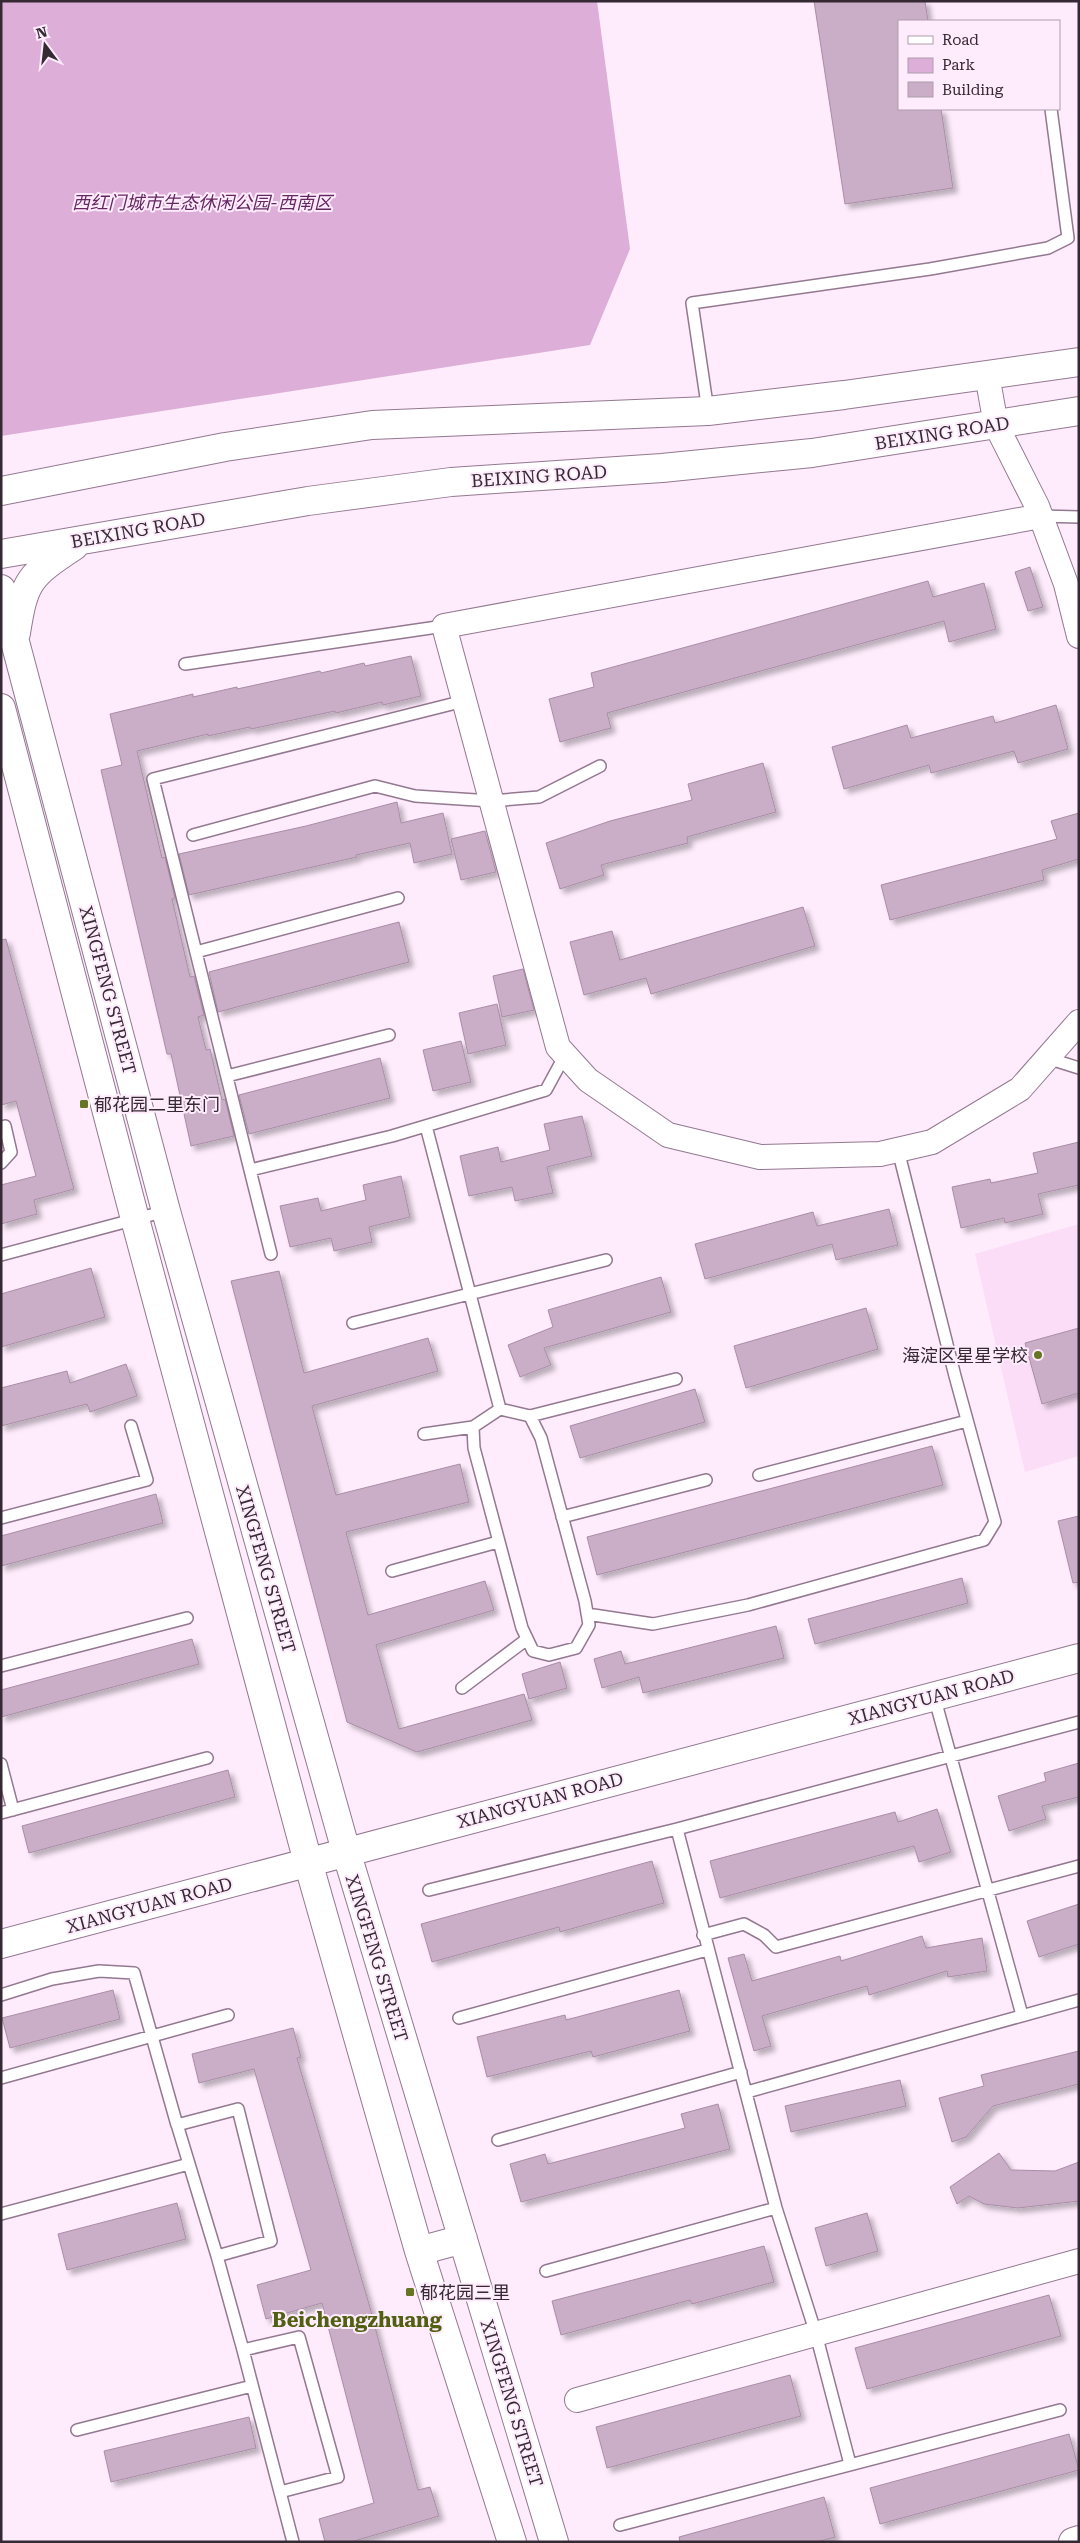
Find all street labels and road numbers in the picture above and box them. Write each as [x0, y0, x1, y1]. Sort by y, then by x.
street label: BEIXING ROAD [873, 412, 1011, 454]
street label: BEIXING ROAD [470, 461, 608, 491]
street label: BEIXING ROAD [69, 508, 207, 552]
street label: XINGFENG STREET [75, 903, 141, 1077]
street label: XINGFENG STREET [232, 1482, 300, 1656]
street label: XIANGYUAN ROAD [845, 1665, 1017, 1729]
street label: XIANGYUAN ROAD [454, 1768, 626, 1832]
street label: XINGFENG STREET [342, 1872, 412, 2044]
street label: XIANGYUAN ROAD [63, 1873, 235, 1937]
street label: XINGFENG STREET [477, 2317, 547, 2489]

